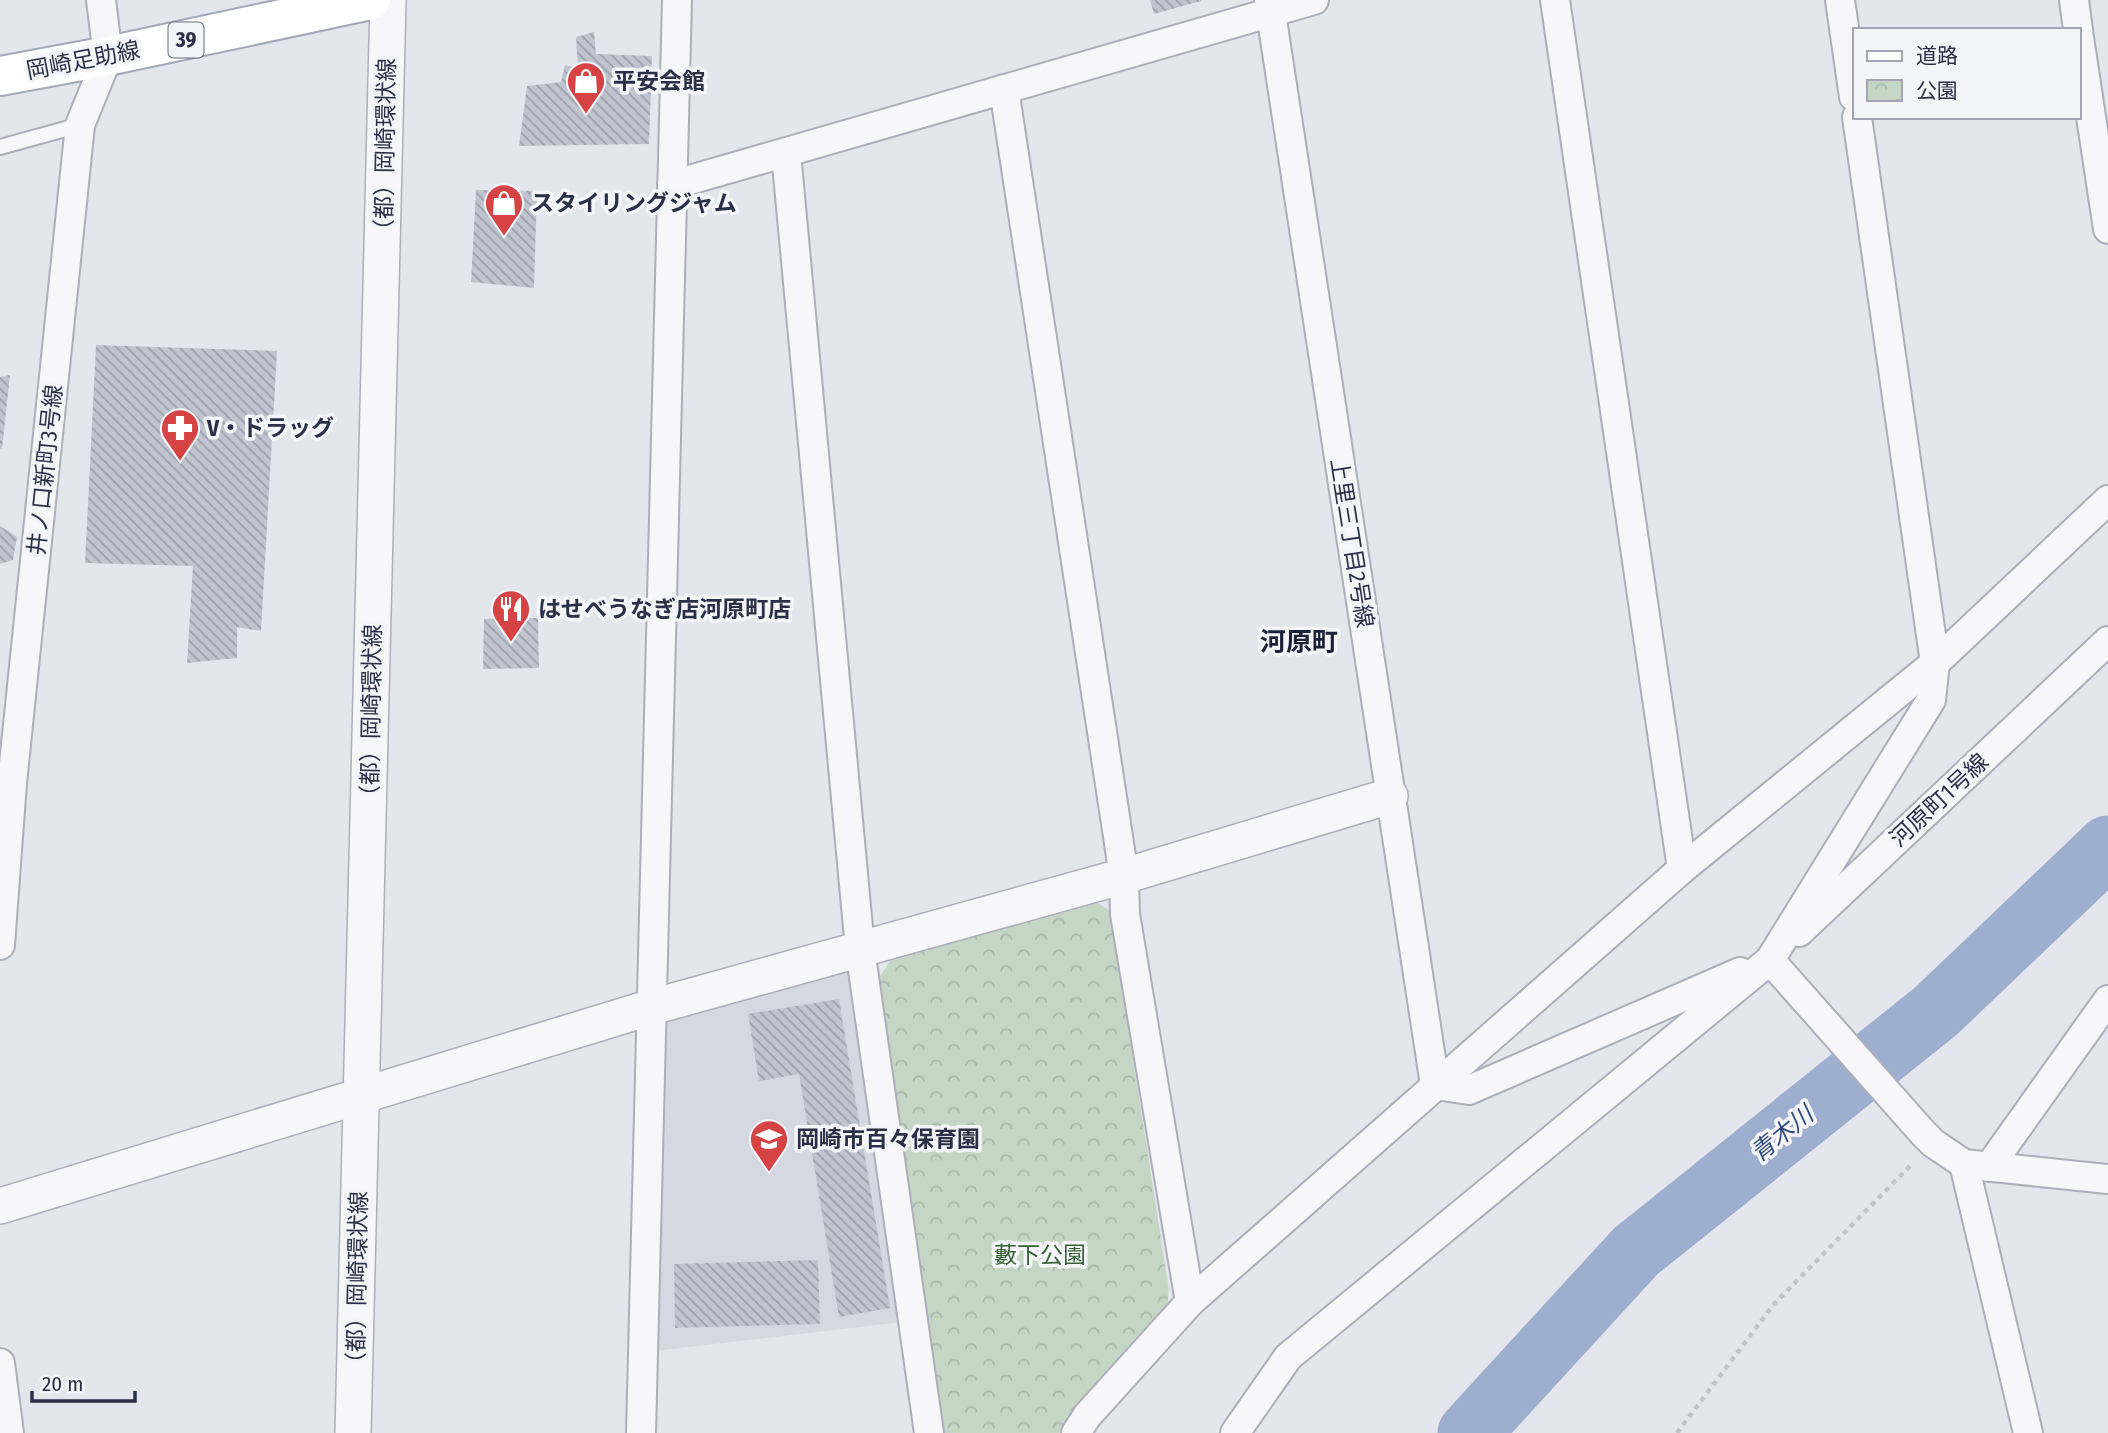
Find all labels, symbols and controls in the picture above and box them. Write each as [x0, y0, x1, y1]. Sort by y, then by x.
road number: 39 [168, 22, 204, 58]
legend [1853, 28, 2080, 119]
street label: 岡崎足助線 [24, 35, 142, 85]
text: 道路 [1916, 43, 1958, 69]
street label: （都）岡崎環状線 [369, 58, 401, 242]
shop icon: 平安会館 [565, 60, 607, 115]
place label: 平安会館 [613, 67, 705, 95]
text: 公園 [1916, 78, 1958, 104]
shop icon: スタイリングジャム [483, 182, 525, 237]
place label: スタイリングジャム [531, 189, 737, 217]
street label: 井ノ口新町3号線 [22, 383, 68, 557]
pharmacy icon: V・ドラッグ [159, 407, 201, 462]
place label: V・ドラッグ [206, 414, 334, 442]
street label: 上里三丁目2号線 [1325, 456, 1379, 630]
restaurant icon: はせべうなぎ店河原町店 [490, 588, 532, 643]
place label: はせべうなぎ店河原町店 [538, 595, 791, 623]
street label: （都）岡崎環状線 [355, 624, 387, 808]
district label: 河原町 [1260, 627, 1338, 658]
street label: 河原町1号線 [1884, 747, 1994, 853]
water label: 青木川 [1745, 1099, 1821, 1168]
school or university icon: 岡崎市百々保育園 [748, 1118, 790, 1173]
place label: 岡崎市百々保育園 [796, 1125, 980, 1153]
street label: （都）岡崎環状線 [341, 1191, 373, 1375]
park label: 藪下公園 [994, 1241, 1086, 1269]
scale bar [32, 1360, 135, 1404]
text: 20 m [42, 1371, 83, 1397]

